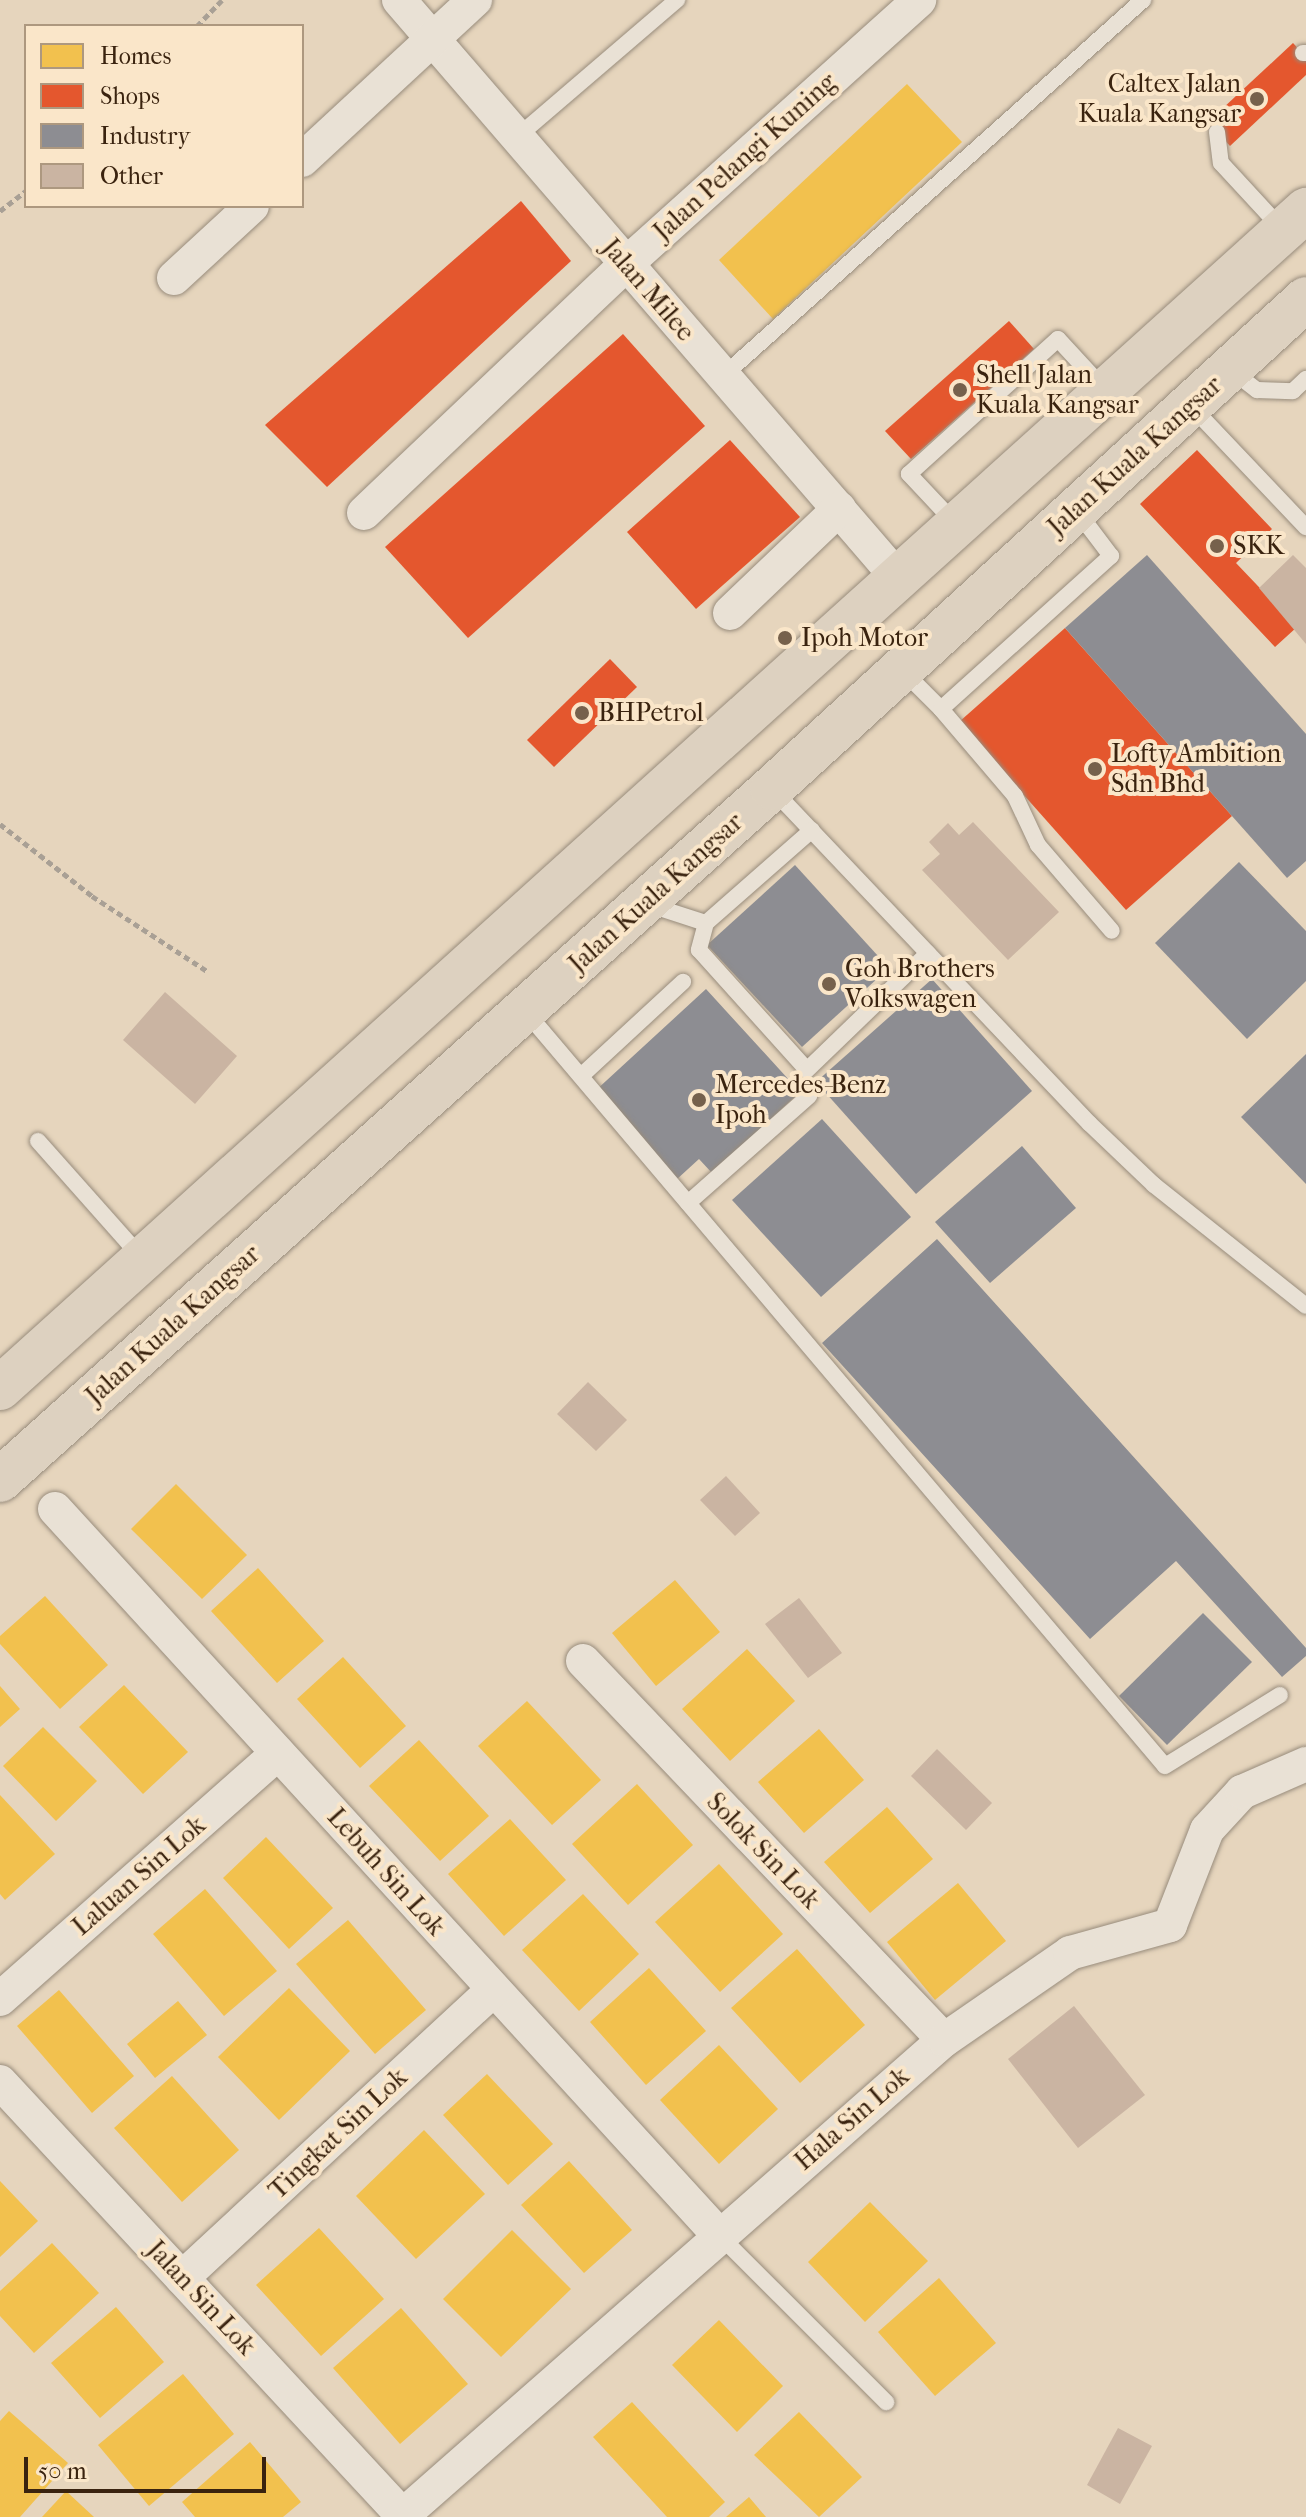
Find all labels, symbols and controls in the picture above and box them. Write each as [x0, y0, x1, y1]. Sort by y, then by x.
legend [24, 24, 304, 208]
text: Homes [100, 42, 171, 70]
street label: Jalan Pelangi Kuning [647, 67, 843, 247]
place label: Caltex Jalan Kuala Kangsar [1078, 68, 1241, 130]
text: Shops [100, 82, 160, 110]
marker: Caltex Jalan Kuala Kangsar [1248, 90, 1266, 108]
text: Industry [100, 122, 190, 150]
text: Other [100, 162, 163, 190]
street label: Jalan Milee [595, 232, 701, 348]
place label: Shell Jalan Kuala Kangsar [976, 359, 1139, 420]
street label: Jalan Kuala Kangsar [1041, 369, 1229, 543]
marker: Shell Jalan Kuala Kangsar [951, 381, 969, 399]
place label: SKK [1233, 530, 1284, 562]
marker: SKK [1208, 537, 1226, 555]
place label: Ipoh Motor [801, 622, 928, 654]
marker: Ipoh Motor [776, 629, 794, 647]
place label: BHPetrol [598, 697, 704, 729]
marker: BHPetrol [573, 704, 591, 722]
place label: Lofty Ambition Sdn Bhd [1111, 738, 1281, 800]
marker: Lofty Ambition Sdn Bhd [1086, 760, 1104, 778]
street label: Jalan Kuala Kangsar [562, 806, 750, 980]
place label: Goh Brothers Volkswagen [845, 953, 995, 1014]
marker: Goh Brothers Volkswagen [820, 975, 838, 993]
place label: Mercedes-Benz Ipoh [715, 1069, 886, 1130]
marker: Mercedes-Benz Ipoh [690, 1091, 708, 1109]
street label: Jalan Kuala Kangsar [79, 1238, 267, 1412]
street label: Solok Sin Lok [700, 1786, 826, 1916]
street label: Lebuh Sin Lok [321, 1802, 451, 1942]
street label: Laluan Sin Lok [66, 1810, 212, 1942]
street label: Hala Sin Lok [788, 2061, 916, 2177]
street label: Tingkat Sin Lok [262, 2062, 414, 2206]
street label: Jalan Sin Lok [140, 2234, 262, 2362]
scale bar [28, 2441, 270, 2491]
text: 50 m [38, 2457, 87, 2485]

